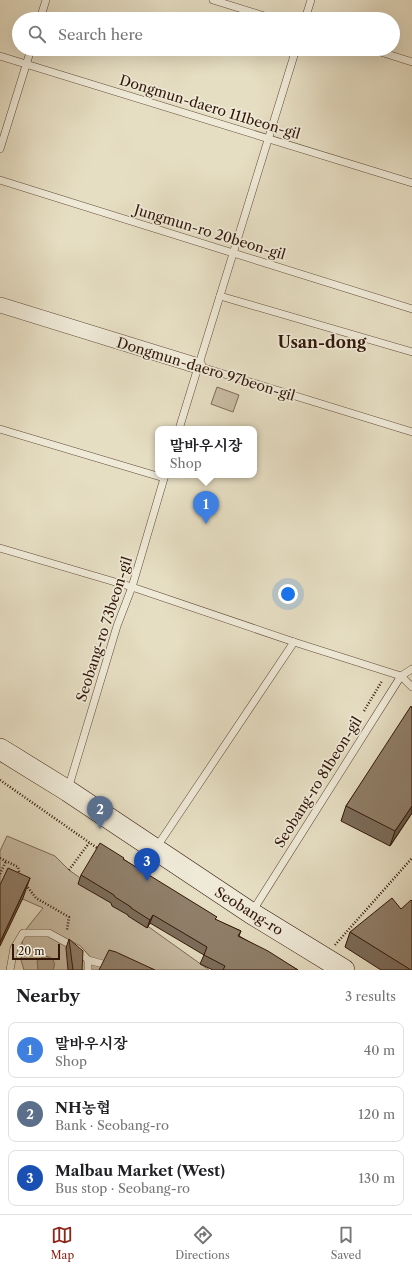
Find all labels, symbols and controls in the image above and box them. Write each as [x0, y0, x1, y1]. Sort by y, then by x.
search box [12, 12, 400, 56]
icon: search [26, 23, 48, 45]
text: Search here [58, 25, 143, 44]
street label: Dongmun-daero 111beon-gil [117, 71, 303, 143]
street label: Jungmun-ro 20beon-gil [130, 200, 288, 264]
district label: Usan-dong [278, 332, 367, 352]
street label: Dongmun-daero 97beon-gil [115, 333, 297, 405]
popup [155, 426, 257, 478]
text: 말바우시장 [170, 436, 242, 455]
text: Shop [170, 455, 202, 471]
pin: 1 [193, 491, 219, 524]
street label: Seobang-ro 73beon-gil [72, 554, 136, 704]
your location [278, 584, 298, 604]
street label: Seobang-ro 81beon-gil [270, 713, 366, 851]
pin: 2 [87, 796, 113, 829]
pin: 3 [134, 848, 160, 881]
street label: Seobang-ro [211, 883, 287, 939]
scale bar [12, 942, 60, 961]
text: 20 m [18, 944, 44, 958]
text: Nearby [16, 986, 80, 1006]
text: 3 results [345, 988, 396, 1004]
text: 말바우시장 [55, 1034, 127, 1053]
text: 1 [27, 1042, 33, 1058]
text: 40 m [364, 1042, 395, 1058]
text: Shop [55, 1053, 87, 1069]
text: NH농협 [55, 1098, 111, 1117]
text: 2 [26, 1106, 34, 1122]
text: 120 m [358, 1106, 395, 1122]
text: Bank · Seobang-ro [55, 1117, 169, 1133]
text: Malbau Market (West) [55, 1161, 225, 1180]
text: 3 [26, 1170, 34, 1186]
text: 130 m [359, 1170, 395, 1186]
text: Bus stop · Seobang-ro [55, 1180, 190, 1196]
tab: Map [51, 1224, 74, 1262]
tab: Directions [175, 1224, 230, 1262]
tab: Saved [331, 1224, 361, 1262]

